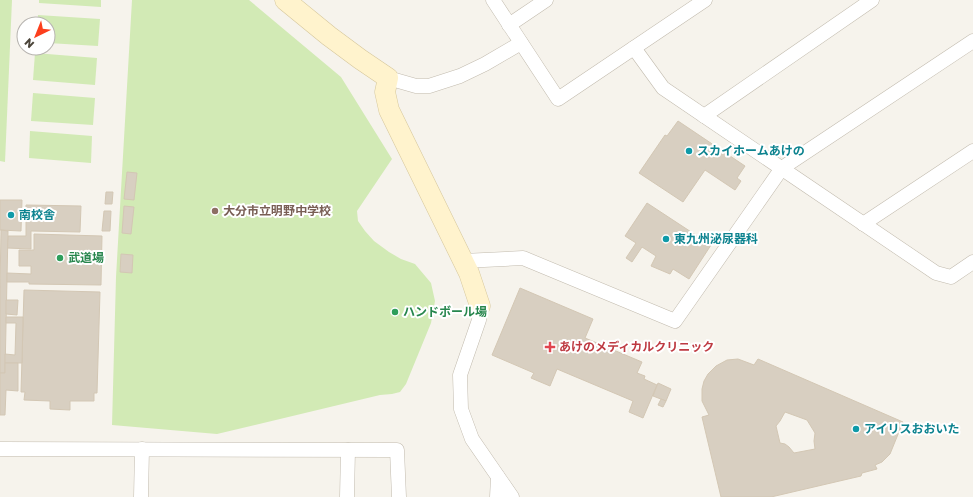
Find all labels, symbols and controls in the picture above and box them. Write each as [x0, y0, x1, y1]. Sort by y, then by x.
north arrow [16, 16, 56, 56]
text: N [21, 36, 36, 51]
place label: スカイホームあけの [697, 143, 805, 158]
marker: スカイホームあけの [684, 146, 694, 156]
place label: 大分市立明野中学校 [223, 203, 331, 218]
marker: 大分市立明野中学校 [210, 206, 220, 216]
place label: 南校舎 [19, 207, 55, 222]
marker: 南校舎 [6, 210, 16, 220]
place label: 東九州泌尿器科 [674, 231, 758, 246]
marker: 東九州泌尿器科 [661, 234, 671, 244]
place label: 武道場 [68, 250, 104, 265]
marker: 武道場 [55, 253, 65, 263]
place label: ハンドボール場 [403, 304, 487, 319]
marker: ハンドボール場 [390, 307, 400, 317]
place label: あけのメディカルクリニック [559, 339, 714, 354]
marker: あけのメディカルクリニック [544, 341, 556, 353]
place label: アイリスおおいた [864, 421, 959, 436]
marker: アイリスおおいた [851, 424, 861, 434]

